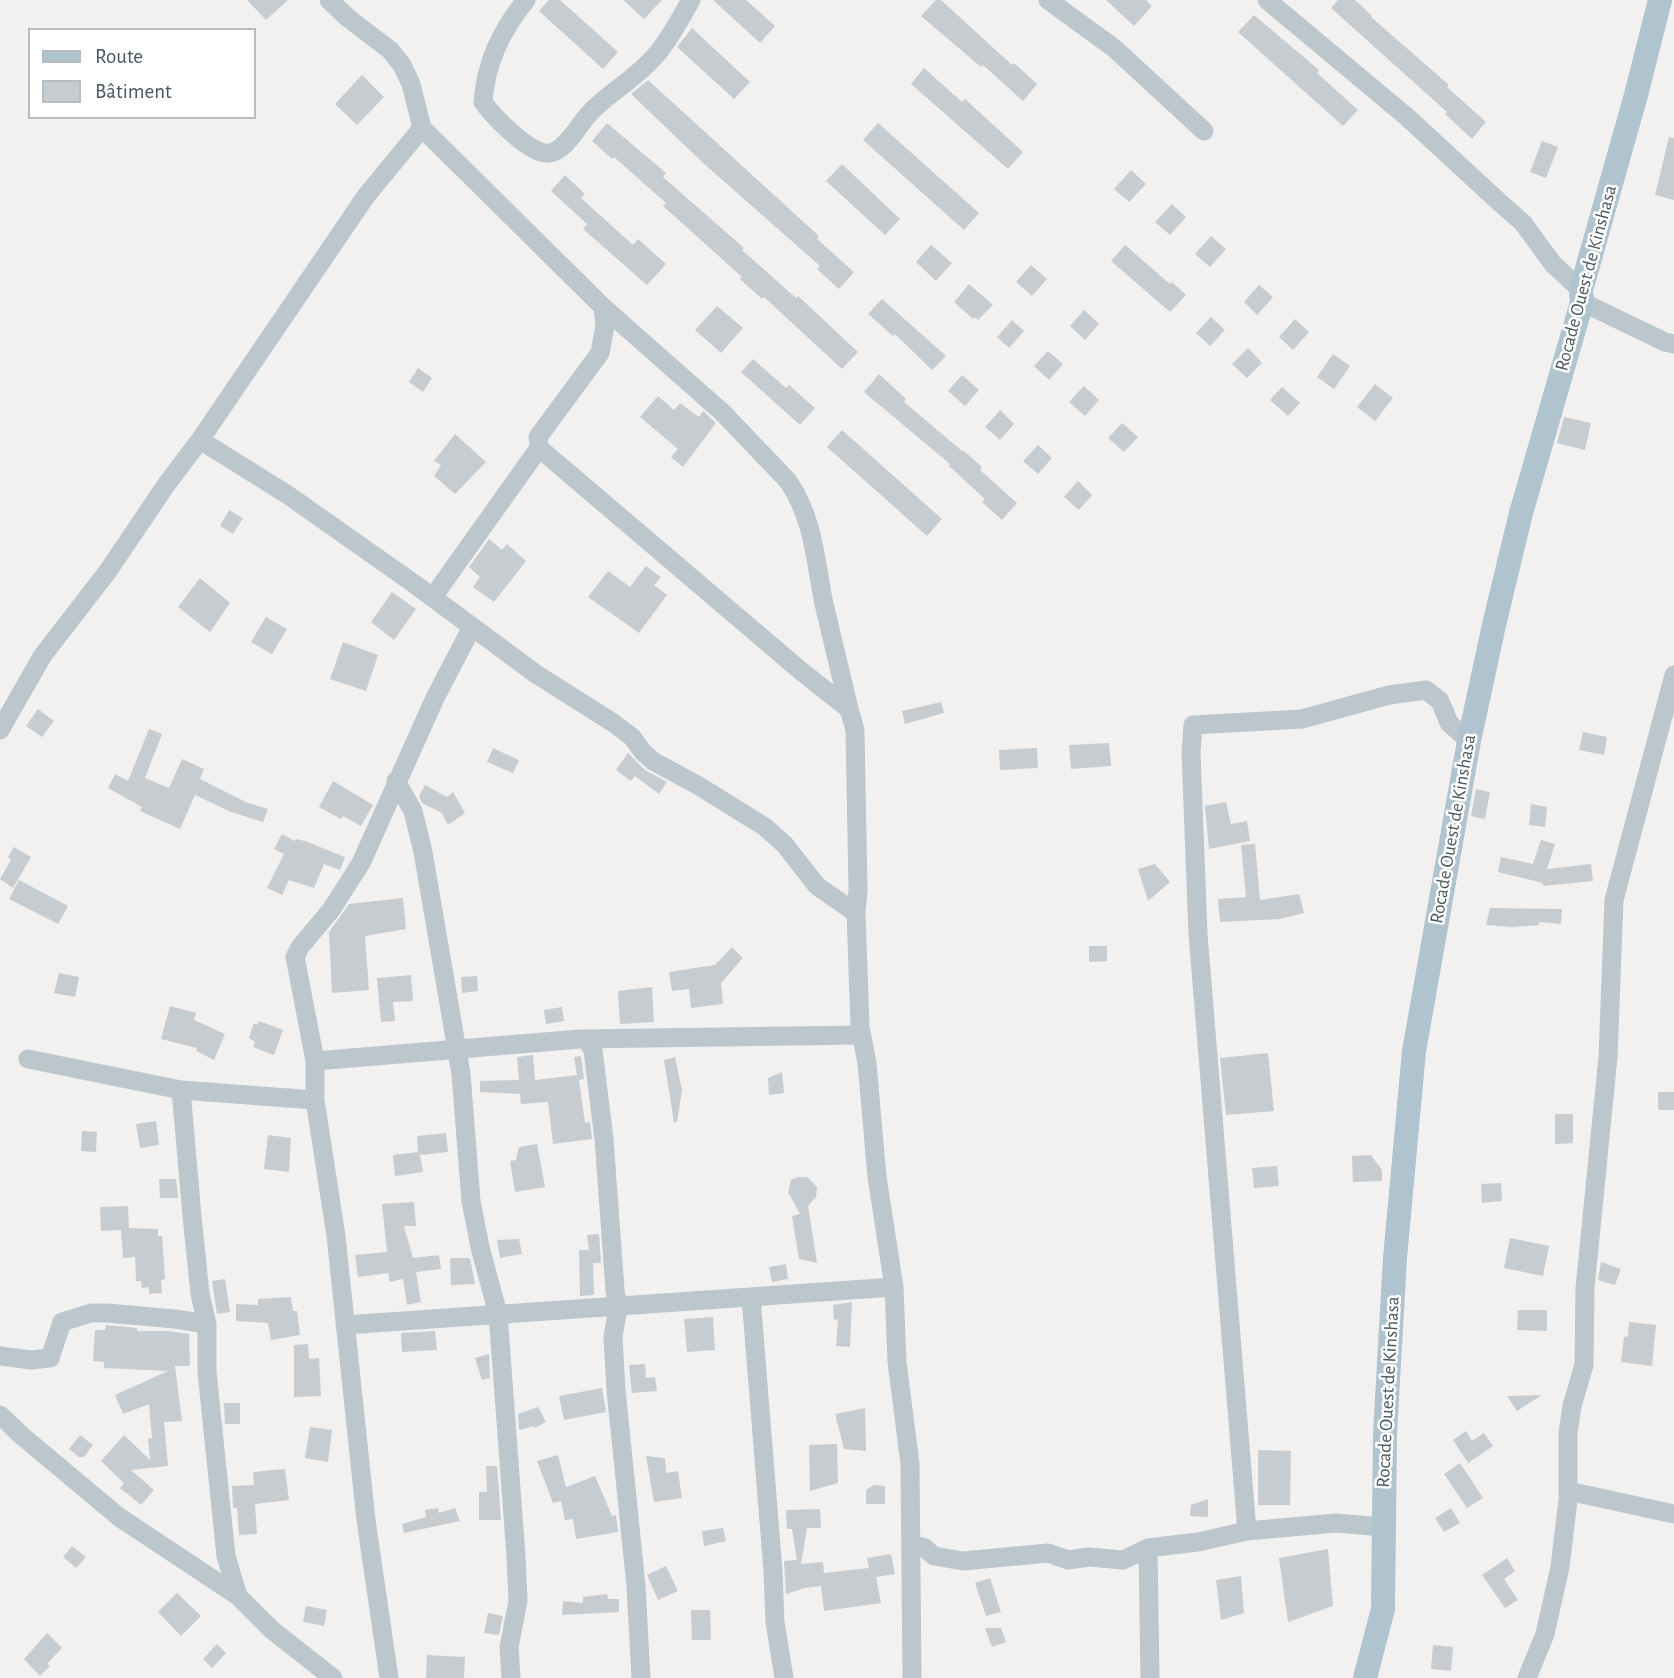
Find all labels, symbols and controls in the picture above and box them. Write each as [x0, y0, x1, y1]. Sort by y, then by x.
legend [28, 28, 256, 119]
text: Route [95, 46, 143, 67]
text: Bâtiment [95, 81, 172, 102]
street label: Rocade Ouest de Kinshasa [1550, 183, 1622, 373]
street label: Rocade Ouest de Kinshasa [1425, 733, 1481, 925]
street label: Rocade Ouest de Kinshasa [1372, 1296, 1404, 1488]

